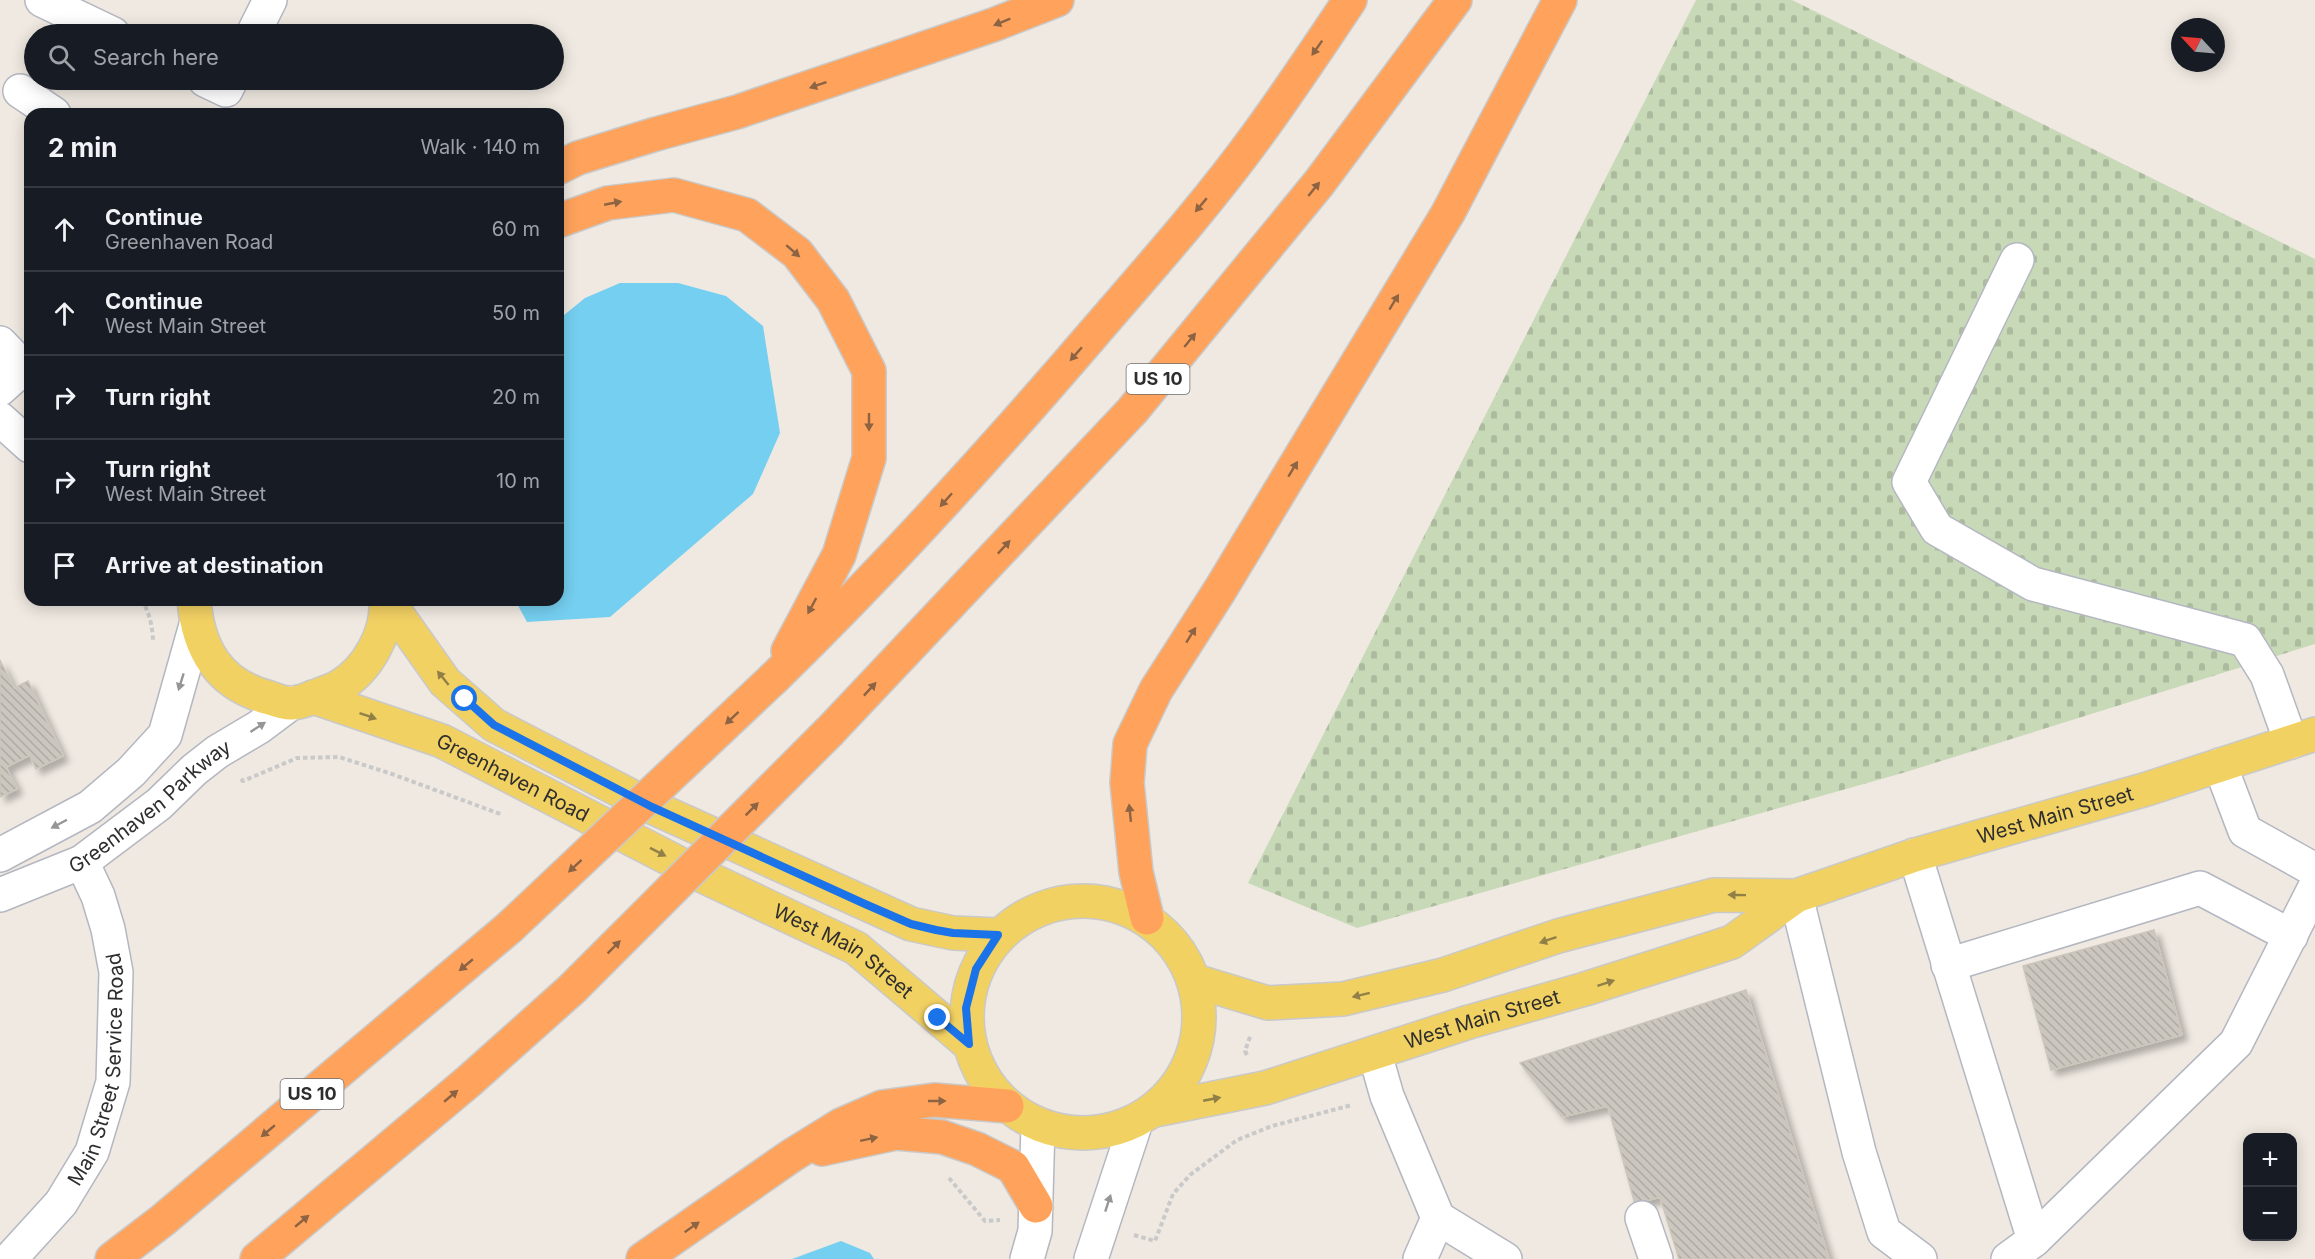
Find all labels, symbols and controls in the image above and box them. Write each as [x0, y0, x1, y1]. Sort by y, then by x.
one-way arrow [993, 17, 1011, 27]
north arrow [2171, 18, 2225, 72]
search box [24, 24, 564, 90]
one-way arrow [1311, 40, 1323, 56]
icon: search [45, 41, 78, 74]
text: Search here [93, 44, 219, 70]
one-way arrow [809, 80, 827, 90]
text: 2 min [48, 132, 118, 163]
text: Walk · 140 m [420, 135, 540, 159]
one-way arrow [1308, 181, 1321, 197]
one-way arrow [1195, 197, 1208, 213]
one-way arrow [604, 198, 623, 207]
text: Continue [105, 204, 203, 230]
icon: ahead [48, 213, 81, 246]
text: 60 m [492, 217, 540, 241]
text: Greenhaven Road [105, 230, 273, 254]
one-way arrow [785, 244, 800, 257]
text: Continue [105, 288, 203, 314]
one-way arrow [1388, 294, 1399, 310]
icon: ahead [48, 297, 81, 330]
text: 50 m [492, 301, 540, 325]
text: West Main Street [105, 314, 266, 338]
one-way arrow [1184, 332, 1197, 348]
one-way arrow [1070, 346, 1083, 361]
road number: US 10 [1126, 364, 1190, 394]
icon: right [48, 381, 81, 414]
text: Turn right [105, 384, 211, 410]
text: 20 m [492, 385, 540, 409]
one-way arrow [864, 413, 874, 432]
text: Turn right [105, 456, 211, 482]
one-way arrow [1288, 460, 1298, 477]
icon: right [48, 465, 81, 498]
text: 10 m [496, 469, 540, 493]
text: West Main Street [105, 482, 266, 506]
one-way arrow [940, 492, 953, 507]
one-way arrow [996, 540, 1010, 554]
icon: arrive [48, 549, 81, 582]
text: Arrive at destination [105, 552, 324, 578]
one-way arrow [807, 598, 817, 615]
one-way arrow [1185, 627, 1196, 643]
one-way arrow [436, 670, 449, 686]
one-way arrow [176, 673, 185, 691]
one-way arrow [863, 681, 877, 696]
route start [451, 685, 477, 711]
one-way arrow [359, 711, 377, 721]
one-way arrow [724, 711, 739, 725]
one-way arrow [249, 722, 266, 733]
street label: Greenhaven Road [433, 728, 593, 827]
street label: Greenhaven Parkway [65, 735, 235, 878]
street label: West Main Street [1974, 781, 2136, 849]
one-way arrow [744, 803, 758, 817]
one-way arrow [1125, 804, 1135, 823]
one-way arrow [50, 819, 67, 829]
one-way arrow [649, 848, 666, 857]
one-way arrow [568, 859, 582, 873]
one-way arrow [1728, 890, 1747, 900]
street label: West Main Street [770, 899, 919, 1004]
one-way arrow [1539, 935, 1557, 945]
one-way arrow [606, 941, 620, 955]
street label: Main Street Service Road [63, 951, 129, 1190]
one-way arrow [458, 958, 474, 971]
one-way arrow [1597, 977, 1615, 987]
street label: West Main Street [1401, 985, 1563, 1054]
one-way arrow [1352, 990, 1370, 1000]
route end [924, 1004, 950, 1030]
road number: US 10 [280, 1079, 344, 1109]
one-way arrow [443, 1090, 458, 1103]
one-way arrow [1203, 1094, 1222, 1103]
one-way arrow [928, 1096, 947, 1106]
one-way arrow [261, 1124, 276, 1137]
map controls [2243, 1133, 2297, 1241]
button: + [2243, 1133, 2297, 1187]
one-way arrow [860, 1134, 879, 1143]
button: − [2243, 1187, 2297, 1241]
one-way arrow [1104, 1194, 1114, 1212]
one-way arrow [294, 1215, 310, 1228]
one-way arrow [684, 1221, 700, 1233]

